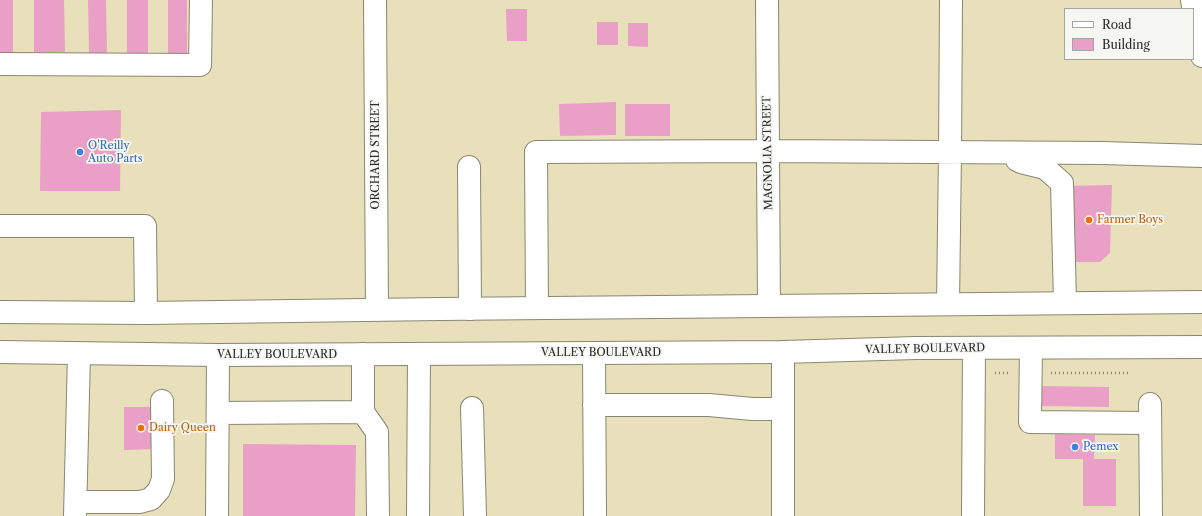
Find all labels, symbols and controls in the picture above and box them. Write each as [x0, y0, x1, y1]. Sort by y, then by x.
legend [1064, 8, 1194, 60]
text: Road [1102, 17, 1132, 32]
text: Building [1102, 37, 1150, 52]
street label: MAGNOLIA STREET [760, 96, 776, 210]
street label: ORCHARD STREET [369, 100, 383, 210]
place label: O'Reilly Auto Parts [88, 139, 143, 165]
marker: O'Reilly Auto Parts [75, 147, 85, 157]
place label: Farmer Boys [1097, 213, 1163, 227]
marker: Farmer Boys [1084, 215, 1094, 225]
street label: VALLEY BOULEVARD [865, 341, 985, 357]
street label: VALLEY BOULEVARD [541, 346, 661, 360]
street label: VALLEY BOULEVARD [217, 348, 337, 362]
place label: Dairy Queen [149, 421, 216, 435]
marker: Dairy Queen [136, 423, 146, 433]
place label: Pemex [1083, 440, 1119, 454]
marker: Pemex [1070, 442, 1080, 452]

